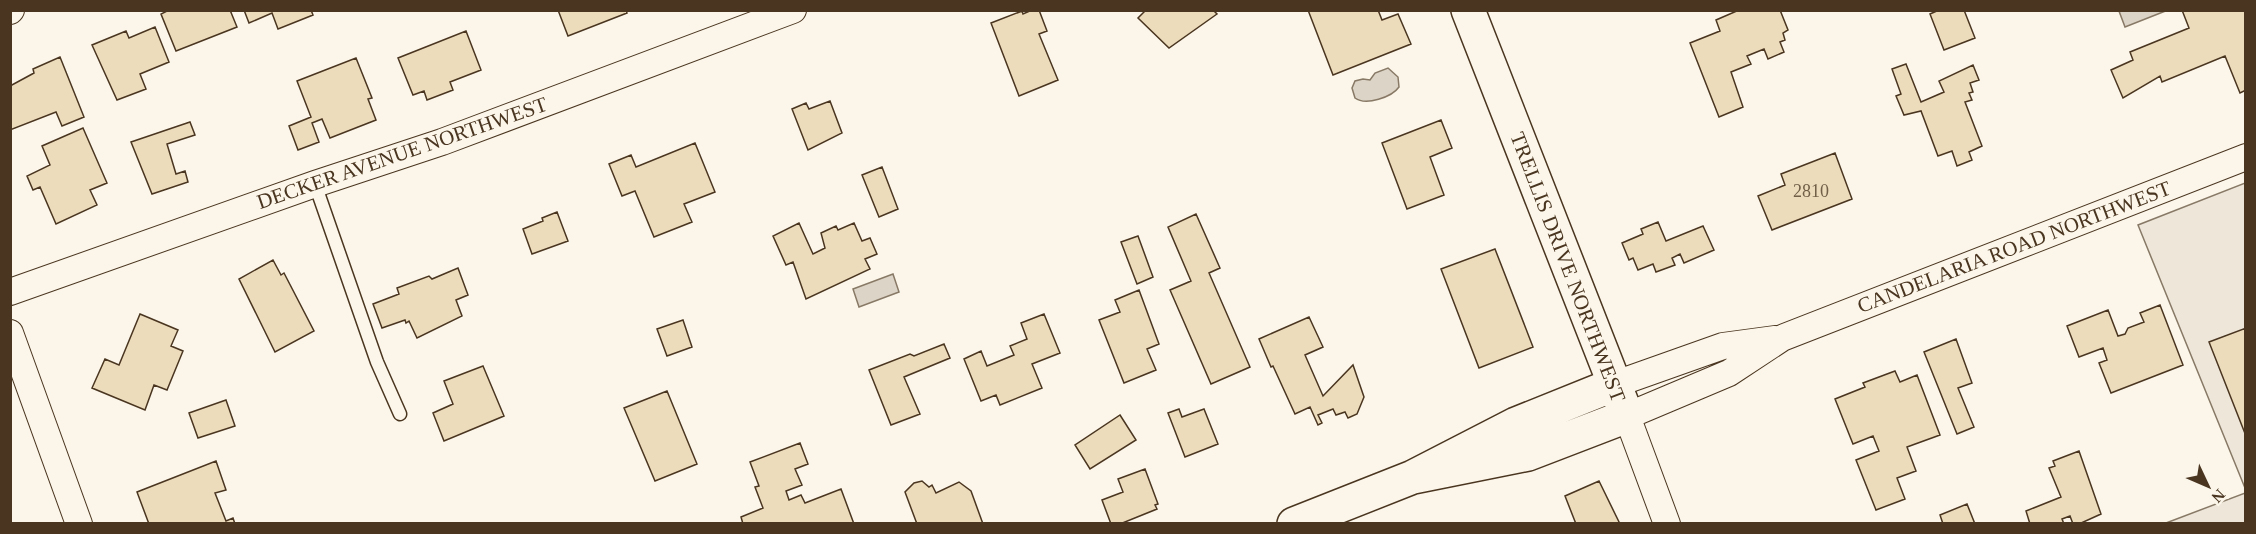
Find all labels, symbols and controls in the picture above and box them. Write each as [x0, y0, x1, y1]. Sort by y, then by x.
street label: DECKER AVENUE NORTHWEST [254, 92, 550, 214]
street label: TRELLIS DRIVE NORTHWEST [1505, 129, 1631, 405]
street label: CANDELARIA ROAD NORTHWEST [1854, 176, 2174, 318]
house number: 2810 [1793, 181, 1829, 201]
north arrow [2178, 456, 2238, 516]
text: N [2208, 486, 2229, 506]

